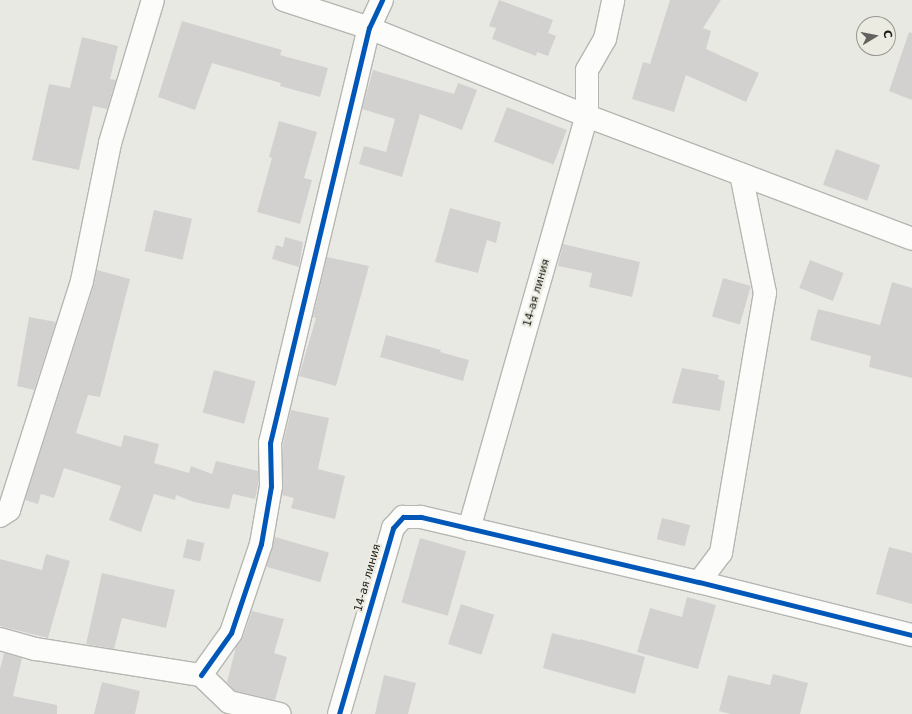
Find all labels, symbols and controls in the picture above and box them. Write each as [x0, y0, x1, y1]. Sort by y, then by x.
north arrow [856, 16, 896, 56]
text: С [880, 29, 894, 39]
street label: 14-ая линия [521, 258, 553, 328]
street label: 14-ая линия [352, 543, 384, 613]

